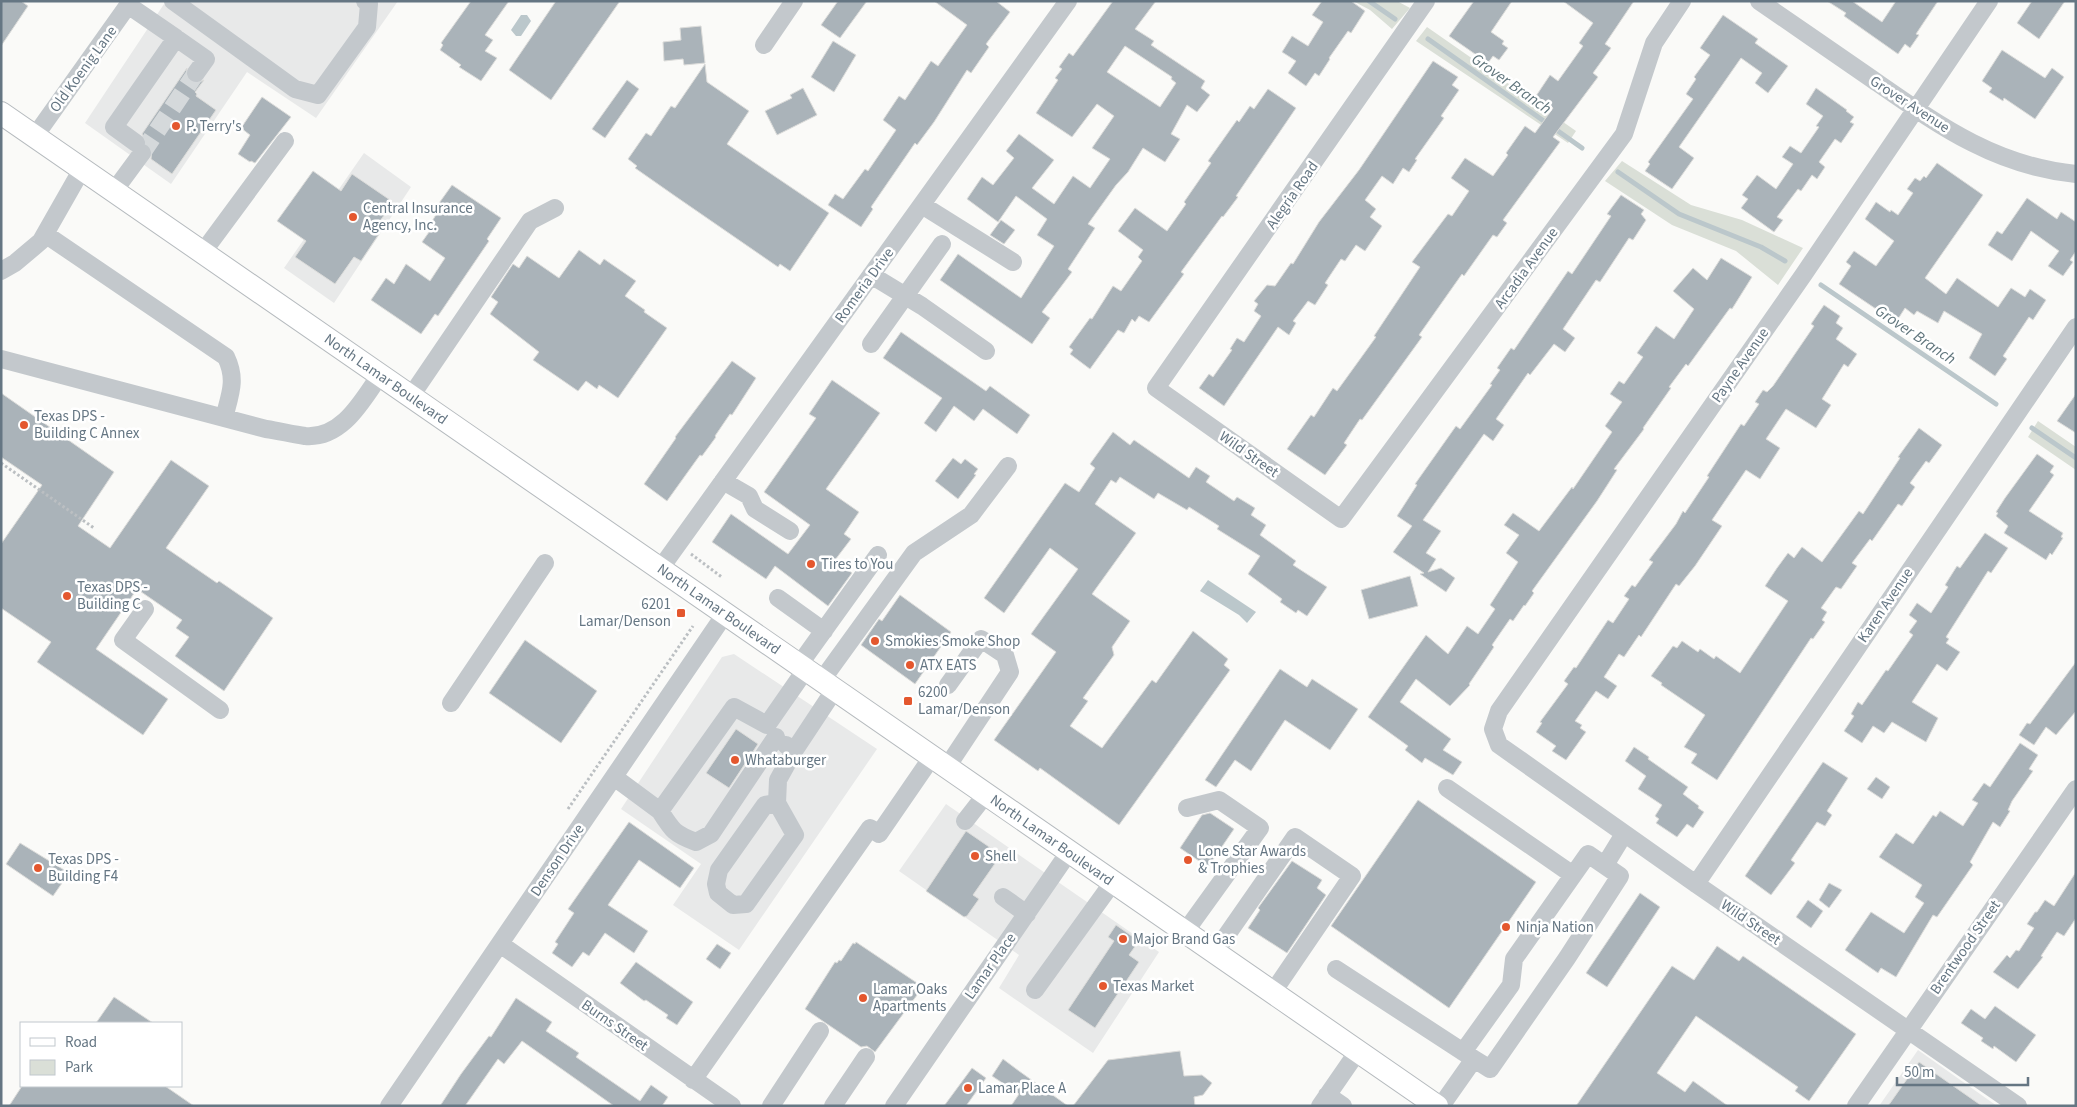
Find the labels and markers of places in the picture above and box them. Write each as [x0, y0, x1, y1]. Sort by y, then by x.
place label: P. Terry's [186, 116, 242, 137]
marker: P. Terry's [170, 120, 182, 132]
place label: Central Insurance Agency, Inc. [363, 198, 473, 236]
marker: Central Insurance Agency, Inc. [347, 211, 359, 223]
place label: Texas DPS - Building C Annex [34, 406, 140, 444]
marker: Texas DPS - Building C Annex [18, 419, 30, 431]
place label: Tires to You [821, 554, 893, 575]
marker: Tires to You [805, 558, 817, 570]
place label: Texas DPS - Building C [77, 577, 148, 615]
marker: Texas DPS - Building C [61, 590, 73, 602]
place label: 6201 Lamar/Denson [579, 594, 671, 632]
marker: 6201 Lamar/Denson [675, 607, 687, 619]
place label: Smokies Smoke Shop [885, 631, 1020, 652]
marker: Smokies Smoke Shop [869, 635, 881, 647]
place label: ATX EATS [920, 655, 976, 676]
marker: ATX EATS [904, 659, 916, 671]
place label: 6200 Lamar/Denson [918, 682, 1010, 720]
marker: 6200 Lamar/Denson [902, 695, 914, 707]
place label: Whataburger [745, 750, 827, 771]
marker: Whataburger [729, 754, 741, 766]
place label: Lone Star Awards & Trophies [1198, 841, 1306, 879]
place label: Shell [985, 846, 1016, 867]
place label: Texas DPS - Building F4 [48, 849, 119, 887]
marker: Shell [969, 850, 981, 862]
marker: Lone Star Awards & Trophies [1182, 854, 1194, 866]
marker: Texas DPS - Building F4 [32, 862, 44, 874]
place label: Ninja Nation [1516, 917, 1594, 938]
marker: Ninja Nation [1500, 921, 1512, 933]
place label: Major Brand Gas [1133, 929, 1235, 950]
marker: Major Brand Gas [1117, 933, 1129, 945]
place label: Texas Market [1113, 976, 1194, 997]
place label: Lamar Oaks Apartments [873, 979, 947, 1017]
marker: Texas Market [1097, 980, 1109, 992]
marker: Lamar Oaks Apartments [857, 992, 869, 1004]
place label: Lamar Place A [978, 1078, 1067, 1099]
marker: Lamar Place A [962, 1082, 974, 1094]

